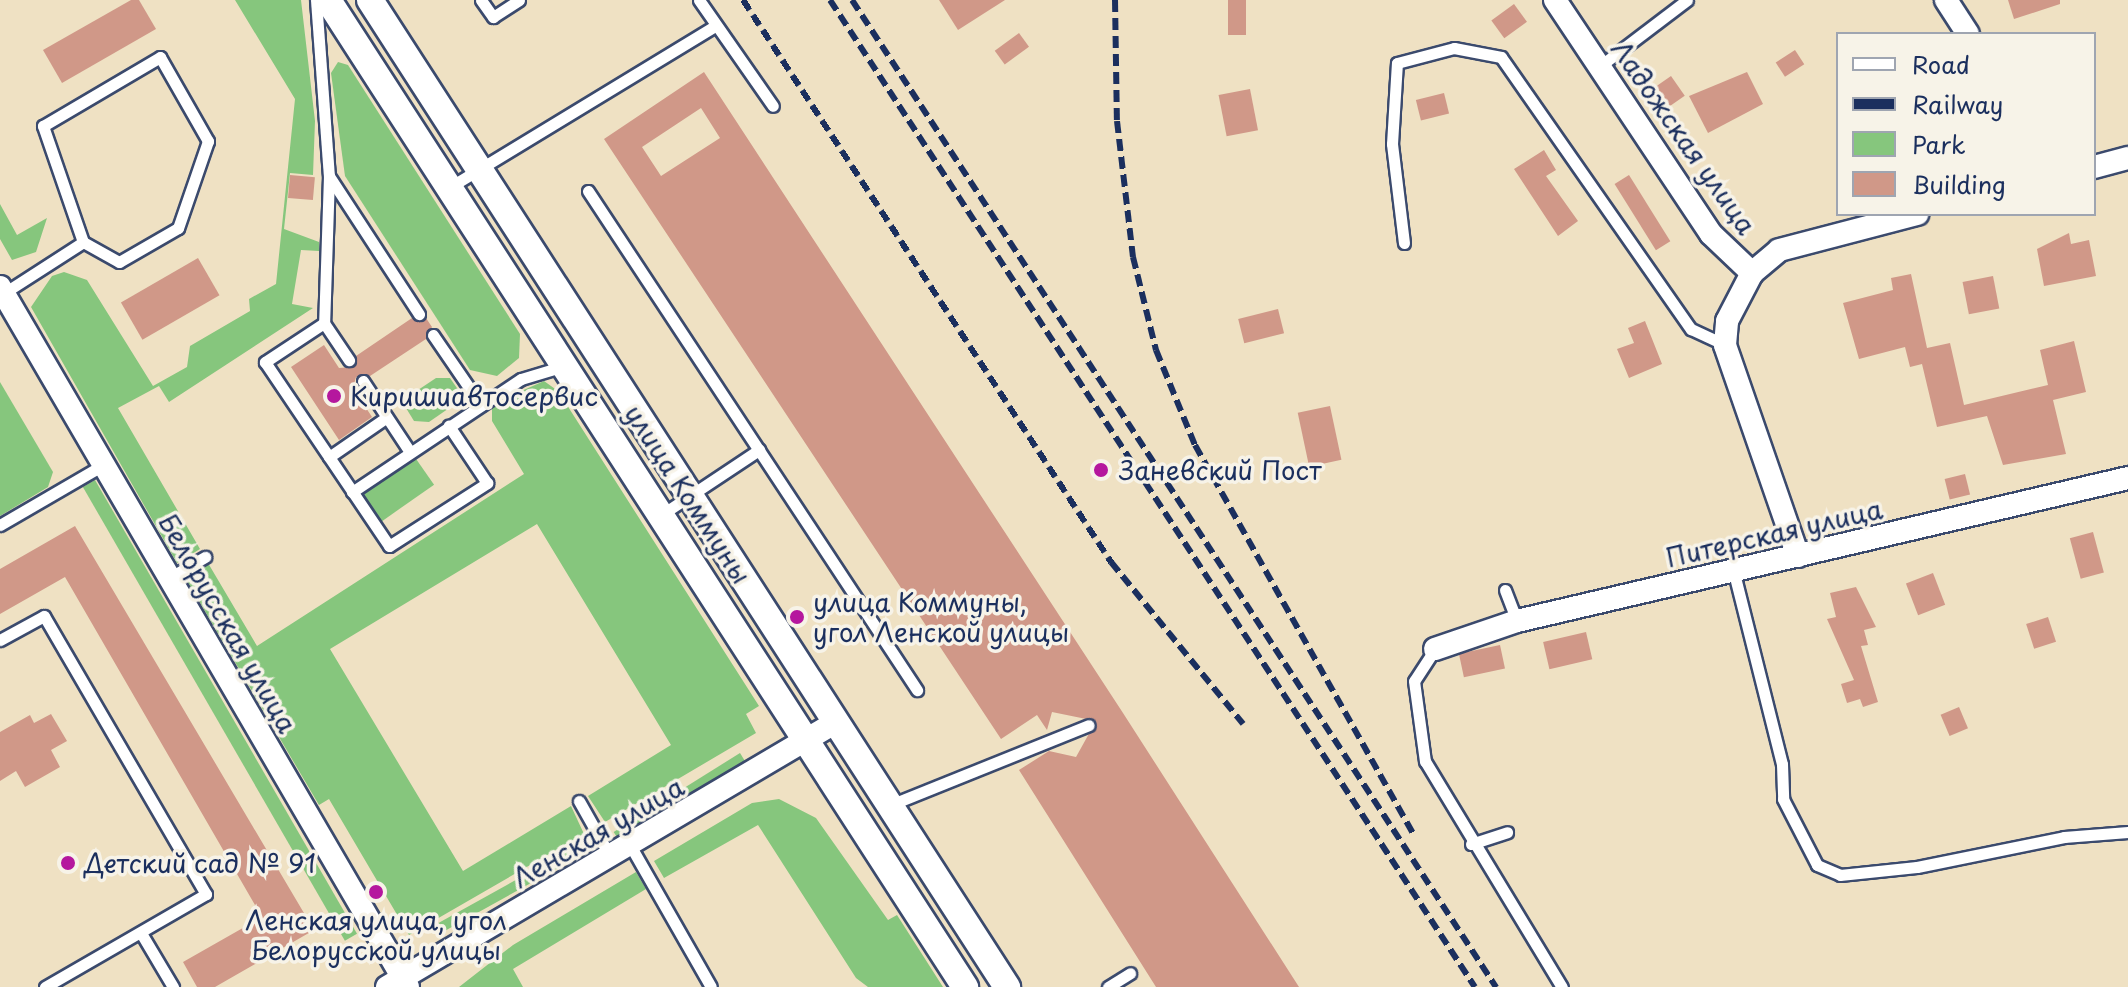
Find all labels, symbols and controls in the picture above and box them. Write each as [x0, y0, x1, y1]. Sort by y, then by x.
legend [1836, 32, 2096, 216]
street label: Ладожская улица [1605, 33, 1763, 241]
text: Road [1912, 46, 1970, 82]
text: Railway [1912, 86, 2003, 122]
text: Park [1912, 126, 1966, 162]
text: Building [1912, 166, 2006, 202]
place label: Киришиавтосервис [350, 380, 598, 412]
marker: Киришиавтосервис [325, 387, 343, 405]
street label: улица Коммуны [618, 398, 758, 590]
place label: Заневский Пост [1119, 454, 1323, 486]
marker: Заневский Пост [1090, 459, 1112, 481]
street label: Питерская улица [1662, 493, 1886, 573]
street label: Белорусская улица [152, 507, 304, 739]
place label: улица Коммуны, угол Ленской улицы [813, 586, 1072, 648]
marker: улица Коммуны, угол Ленской улицы [788, 608, 806, 626]
street label: Ленская улица [506, 770, 690, 894]
place label: Детский сад № 91 [84, 847, 317, 879]
marker: Детский сад № 91 [59, 854, 77, 872]
marker: Ленская улица, угол Белорусской улицы [367, 883, 385, 901]
place label: Ленская улица, угол Белорусской улицы [244, 904, 508, 966]

